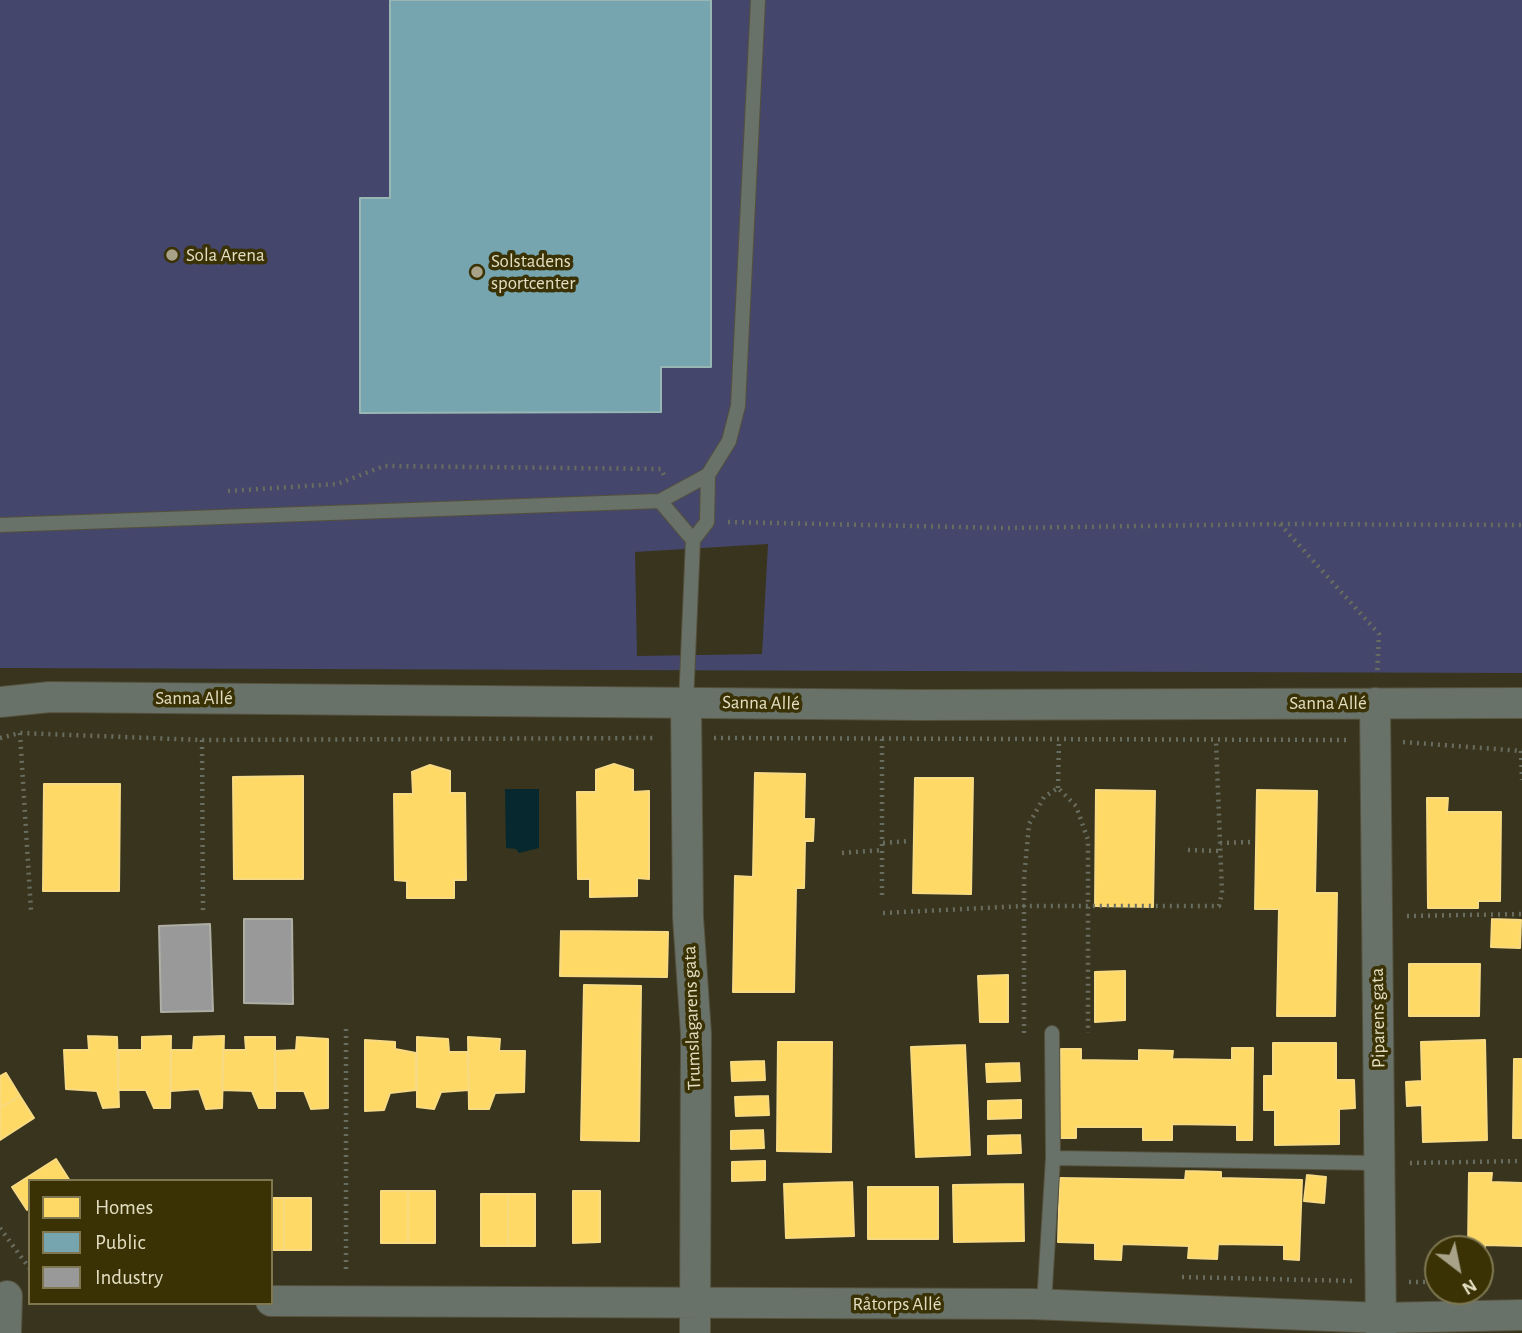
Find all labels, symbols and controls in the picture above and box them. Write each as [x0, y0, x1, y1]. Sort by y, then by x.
place label: Sola Arena [186, 244, 265, 266]
marker: Sola Arena [164, 247, 180, 263]
place label: Solstadens sportcenter [491, 250, 575, 294]
marker: Solstadens sportcenter [469, 264, 485, 280]
street label: Sanna Allé [155, 687, 233, 709]
street label: Sanna Allé [722, 691, 800, 715]
street label: Sanna Allé [1289, 692, 1367, 714]
street label: Trumslagarens gata [678, 945, 706, 1091]
street label: Piparens gata [1366, 968, 1390, 1068]
legend [28, 1179, 273, 1305]
text: Homes [95, 1197, 153, 1218]
text: Public [95, 1232, 145, 1253]
north arrow [1424, 1235, 1494, 1305]
text: Industry [95, 1267, 163, 1288]
text: N [1459, 1275, 1480, 1298]
street label: Råtorps Allé [853, 1293, 941, 1315]

